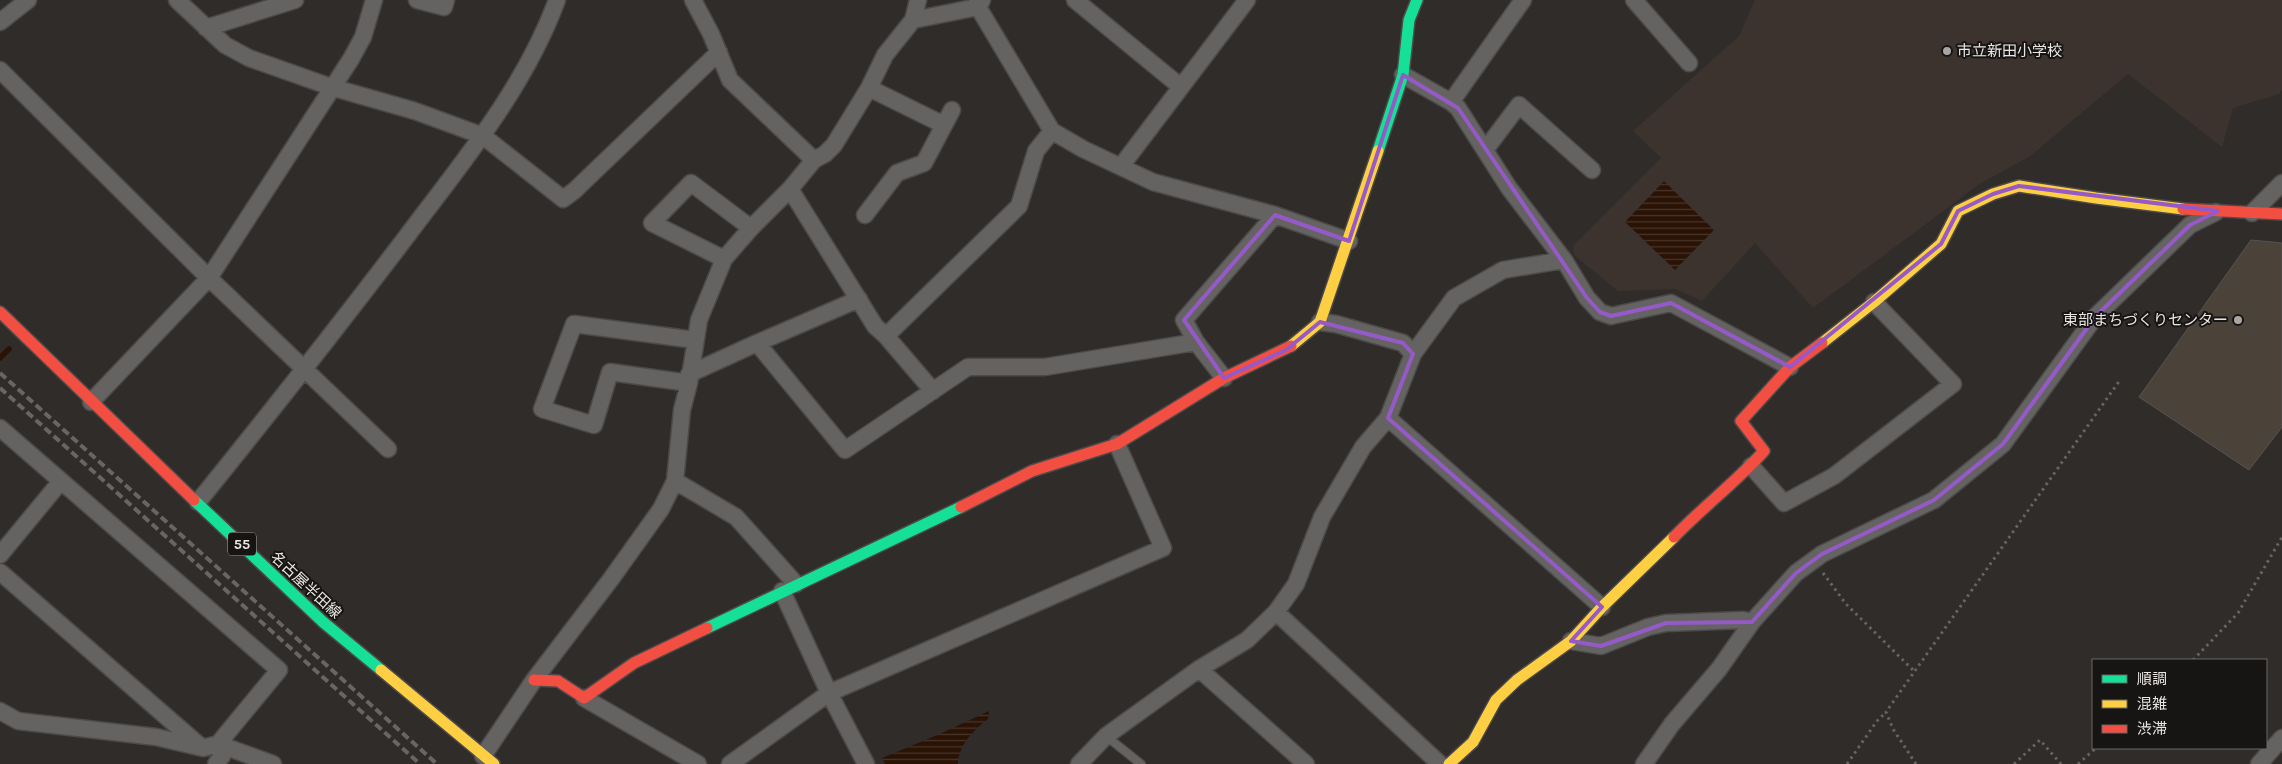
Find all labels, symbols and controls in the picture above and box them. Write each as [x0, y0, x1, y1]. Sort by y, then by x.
place label: 市立新田小学校 [1957, 42, 2062, 60]
marker: 市立新田小学校 [1941, 45, 1953, 57]
place label: 東部まちづくりセンター [2063, 311, 2228, 329]
marker: 東部まちづくりセンター [2232, 314, 2244, 326]
road number: 55 [228, 532, 256, 556]
street label: 名古屋半田線 [267, 548, 345, 622]
legend [2092, 659, 2267, 749]
text: 順調 [2137, 670, 2167, 688]
text: 混雑 [2137, 695, 2167, 713]
text: 渋滞 [2137, 720, 2167, 738]

